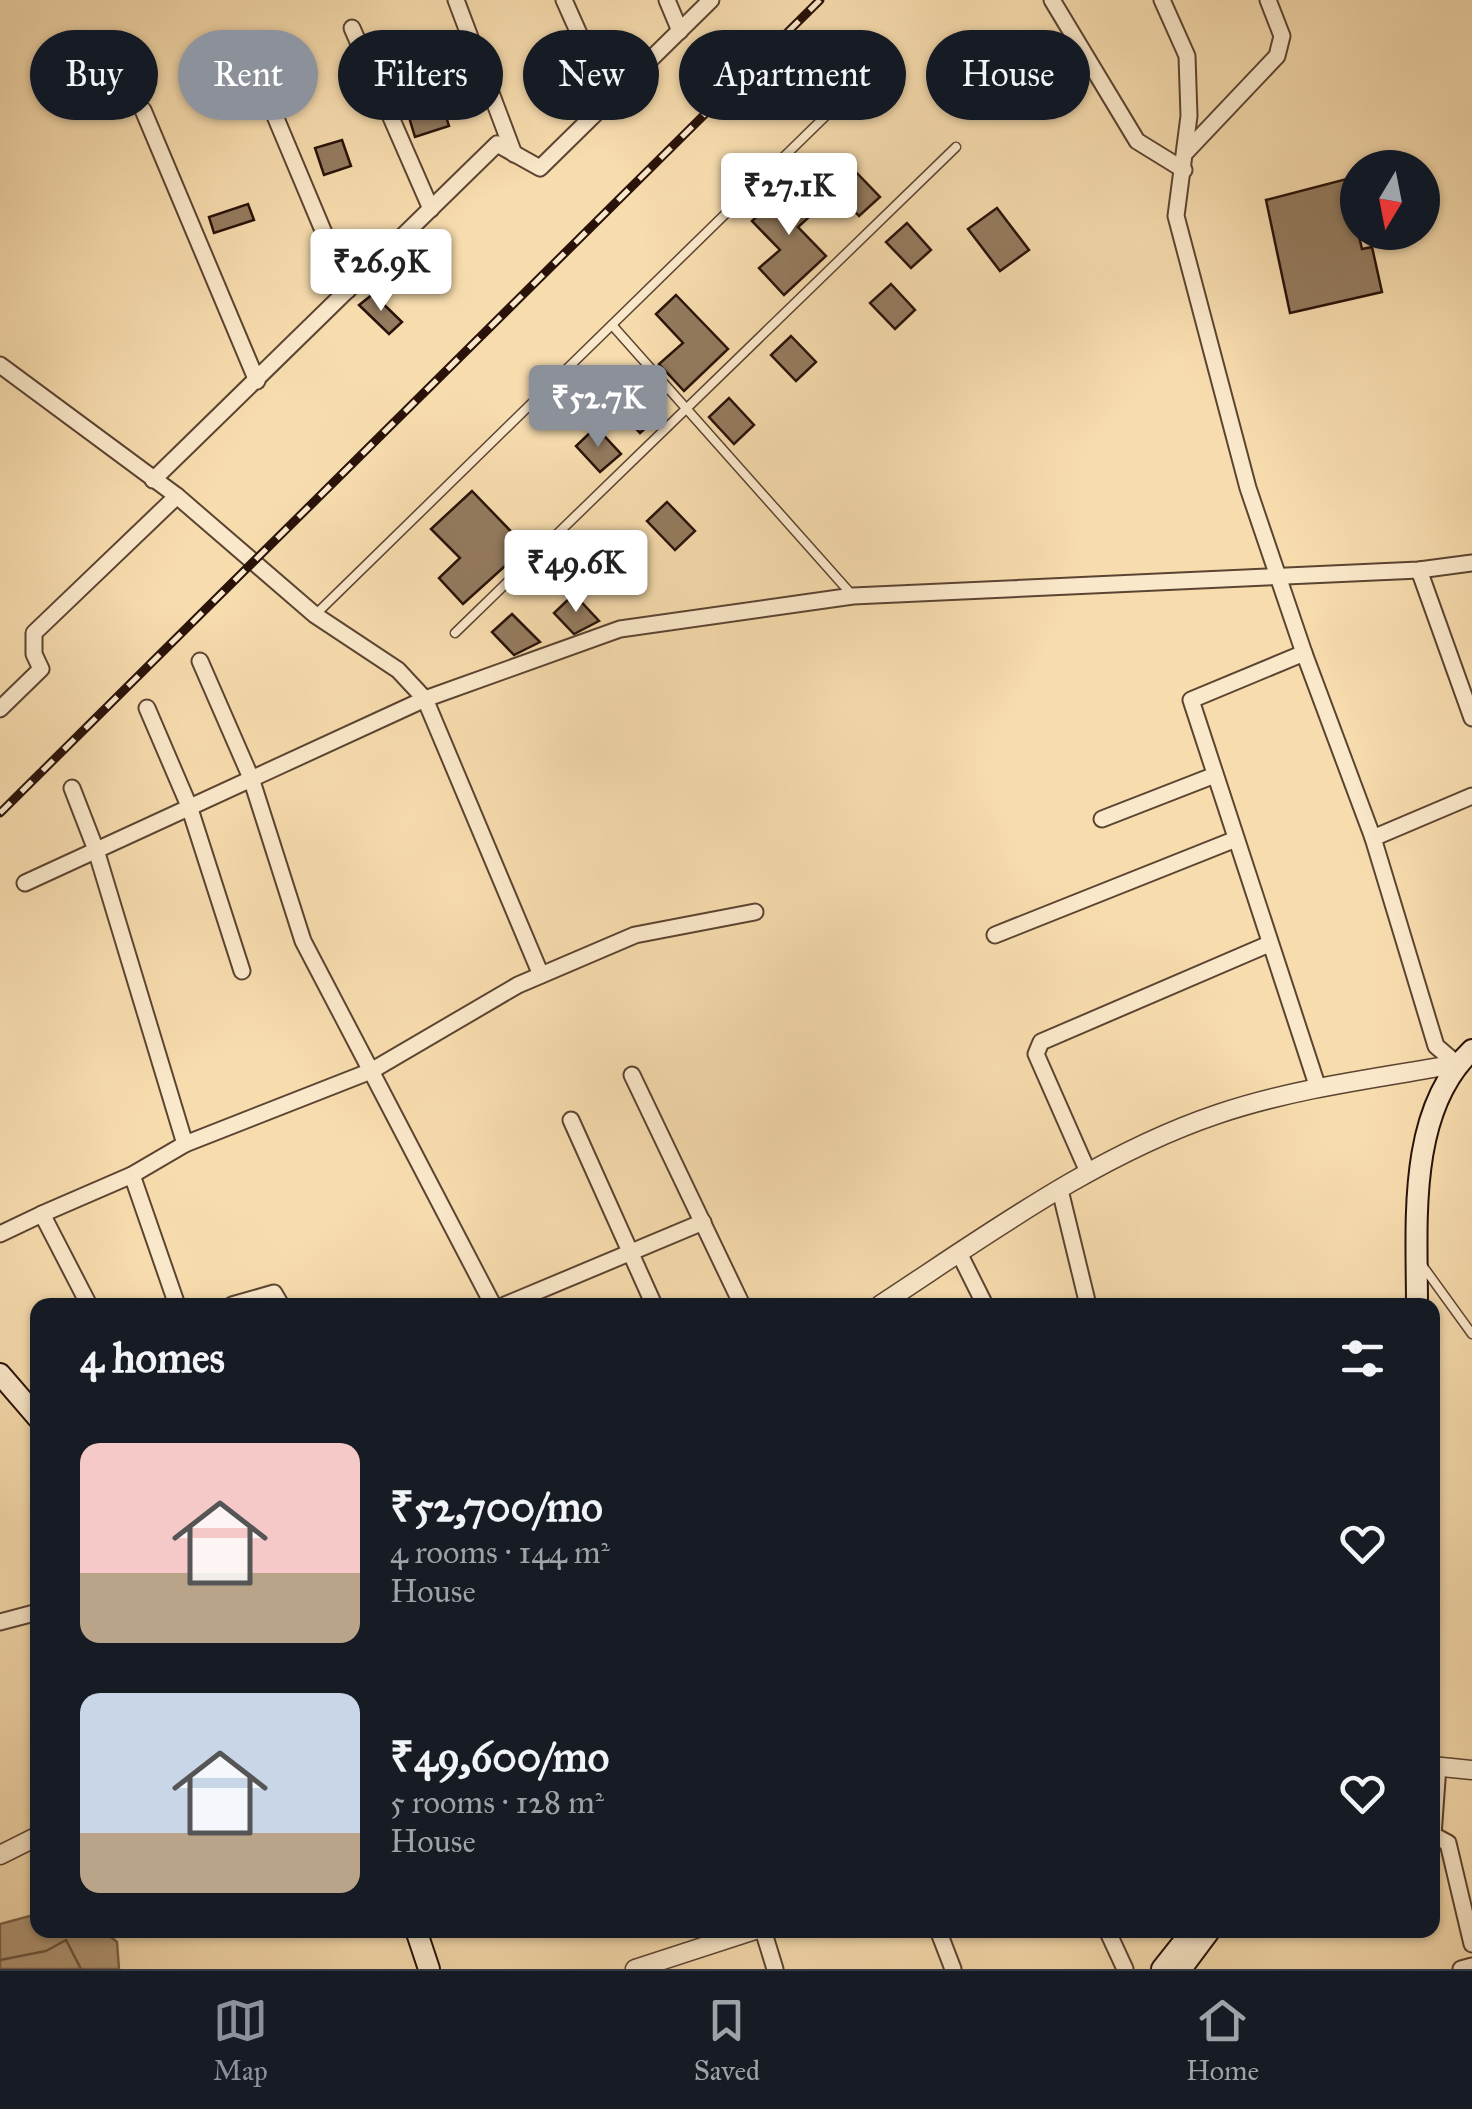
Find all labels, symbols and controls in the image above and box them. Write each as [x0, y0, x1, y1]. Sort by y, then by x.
chip: Buy [30, 30, 158, 120]
chip: Rent [178, 30, 318, 120]
chip: Filters [338, 30, 503, 120]
chip: New [523, 30, 659, 120]
chip: Apartment [679, 30, 906, 120]
chip: House [926, 30, 1090, 120]
north arrow [1340, 150, 1440, 250]
map controls [1340, 150, 1440, 250]
pin: ₹27.1K [708, 153, 870, 238]
text: ₹27.1K [743, 166, 835, 205]
pin: ₹26.9K [300, 229, 462, 314]
text: ₹26.9K [332, 242, 430, 281]
pin: ₹52.7K [517, 365, 679, 450]
text: ₹52.7K [551, 378, 645, 417]
pin: ₹49.6K [495, 530, 657, 615]
text: ₹49.6K [526, 543, 626, 582]
icon: filters [1335, 1331, 1390, 1386]
text: 4 homes [80, 1332, 225, 1384]
text: ₹52,700/mo [390, 1481, 603, 1533]
icon: home [160, 1483, 280, 1603]
icon: heart [1335, 1516, 1390, 1571]
text: 4 rooms · 144 m² [390, 1533, 610, 1572]
text: House [390, 1572, 476, 1611]
text: ₹49,600/mo [390, 1731, 609, 1783]
icon: home [160, 1733, 280, 1853]
icon: heart [1335, 1766, 1390, 1821]
text: 5 rooms · 128 m² [390, 1783, 604, 1822]
text: House [390, 1822, 476, 1861]
tab: Map [213, 1993, 268, 2088]
tab: Saved [694, 1993, 760, 2088]
tab: Home [1186, 1993, 1259, 2088]

